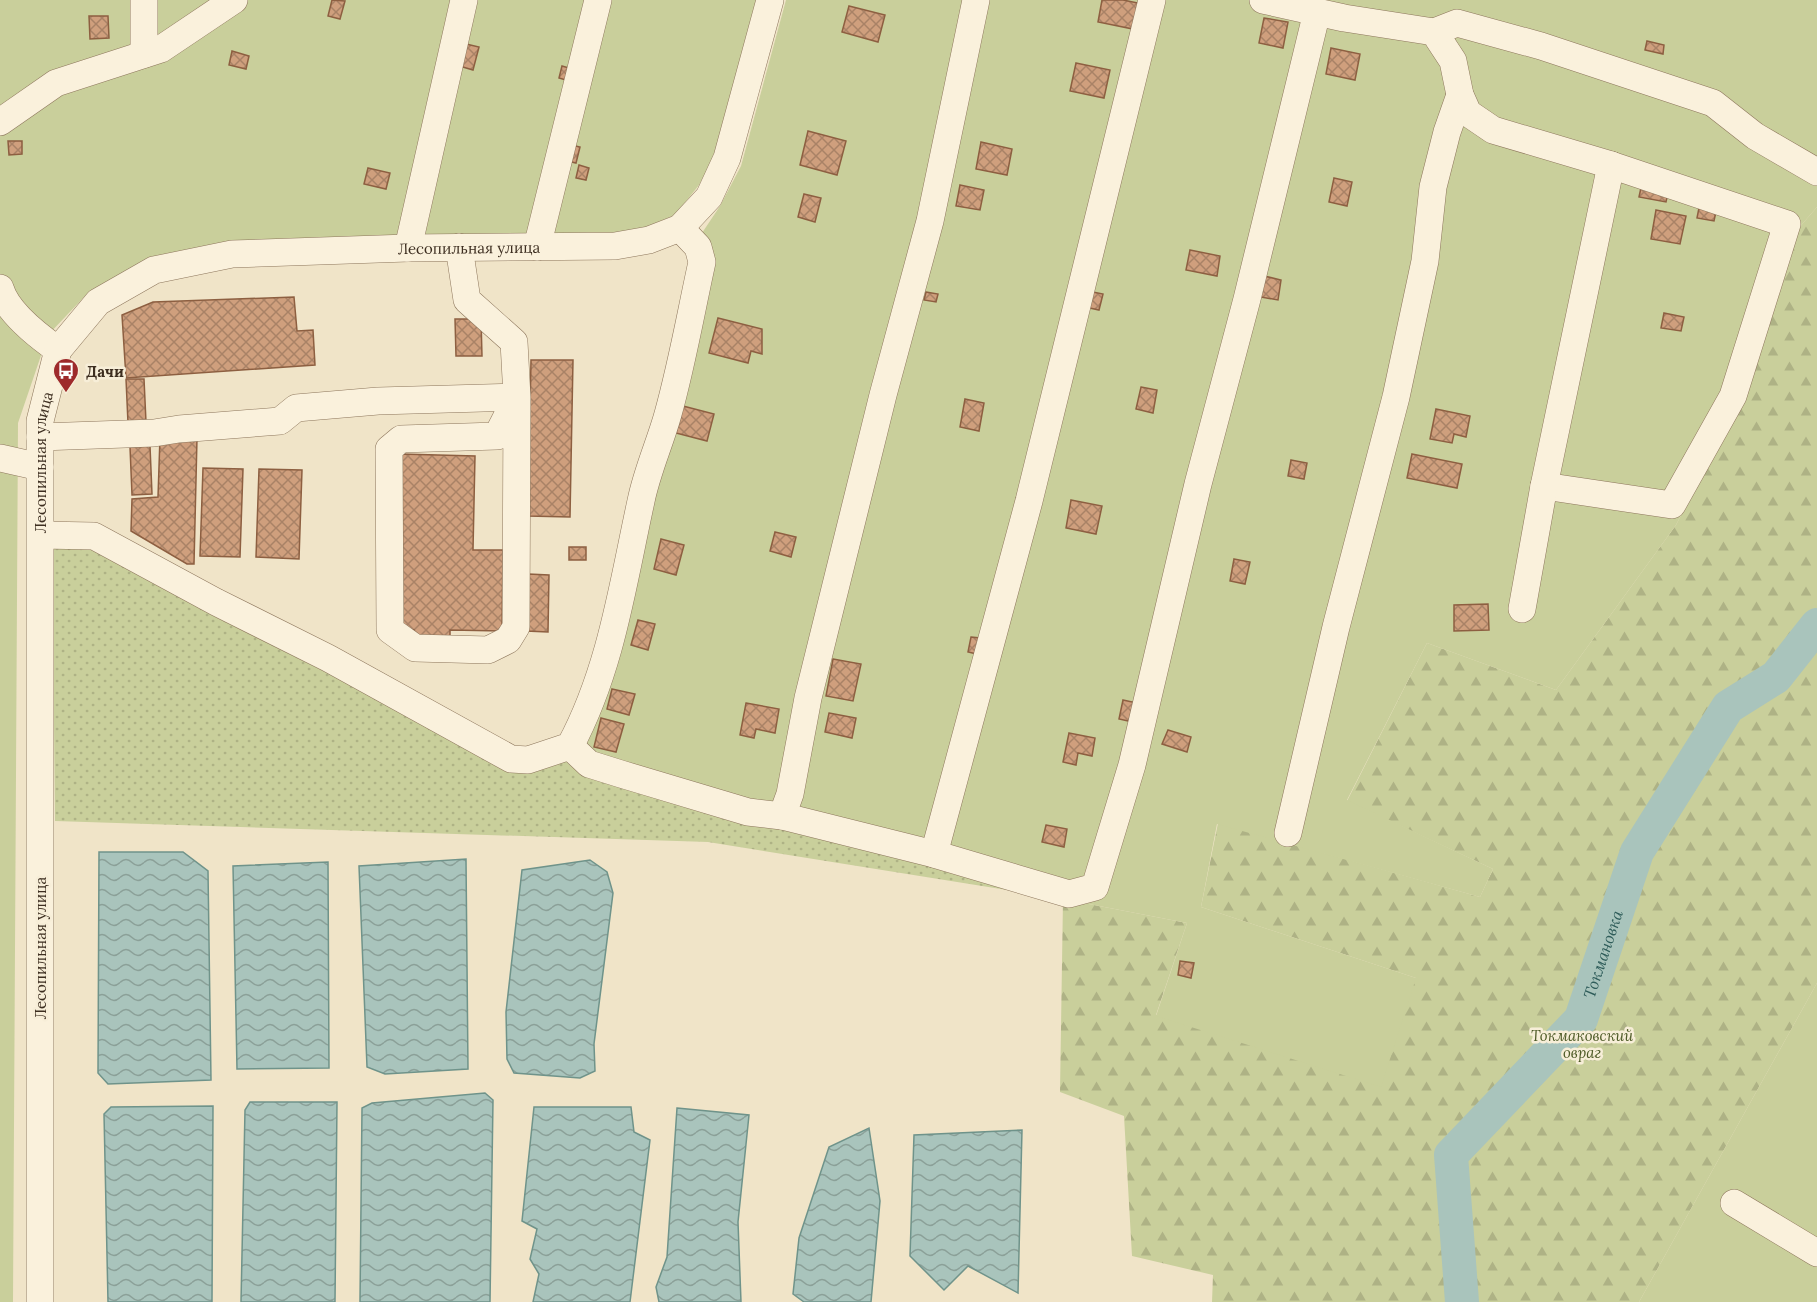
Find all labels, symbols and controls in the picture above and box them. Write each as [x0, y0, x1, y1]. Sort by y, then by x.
street label: Лесопильная улица [398, 237, 541, 258]
bus stop icon: Дачи [51, 356, 81, 394]
place label: Дачи [86, 362, 124, 381]
street label: Лесопильная улица [31, 389, 57, 533]
street label: Лесопильная улица [31, 877, 50, 1019]
water label: Токмановка [1579, 907, 1627, 1001]
park label: Токмаковский овраг [1531, 1026, 1633, 1062]

